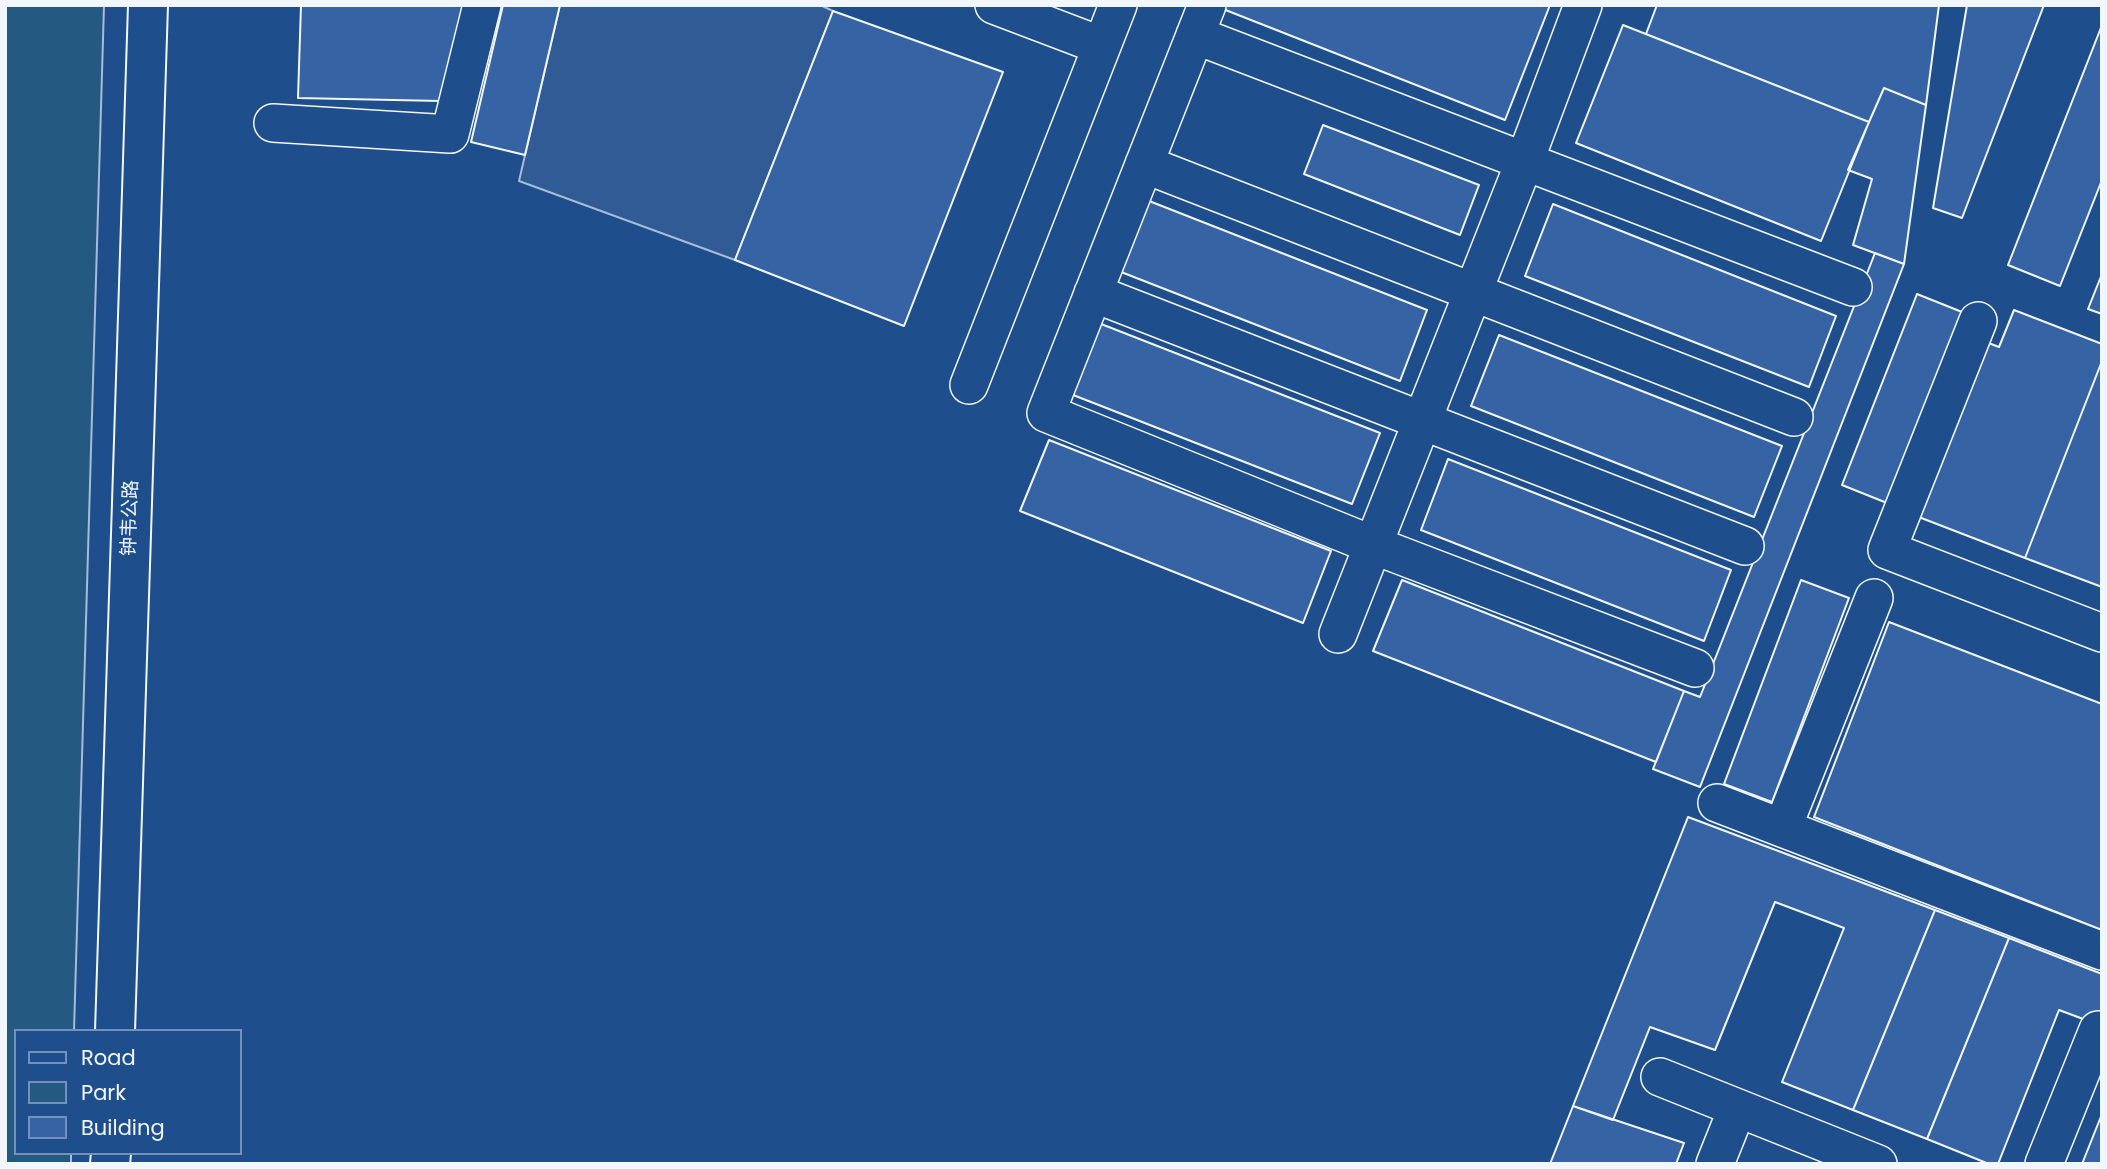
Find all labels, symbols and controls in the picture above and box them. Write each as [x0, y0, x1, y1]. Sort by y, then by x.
street label: 钟韦公路 [118, 480, 144, 556]
legend [14, 1029, 242, 1155]
text: Road [81, 1043, 136, 1072]
text: Park [81, 1078, 126, 1107]
text: Building [81, 1113, 165, 1142]

